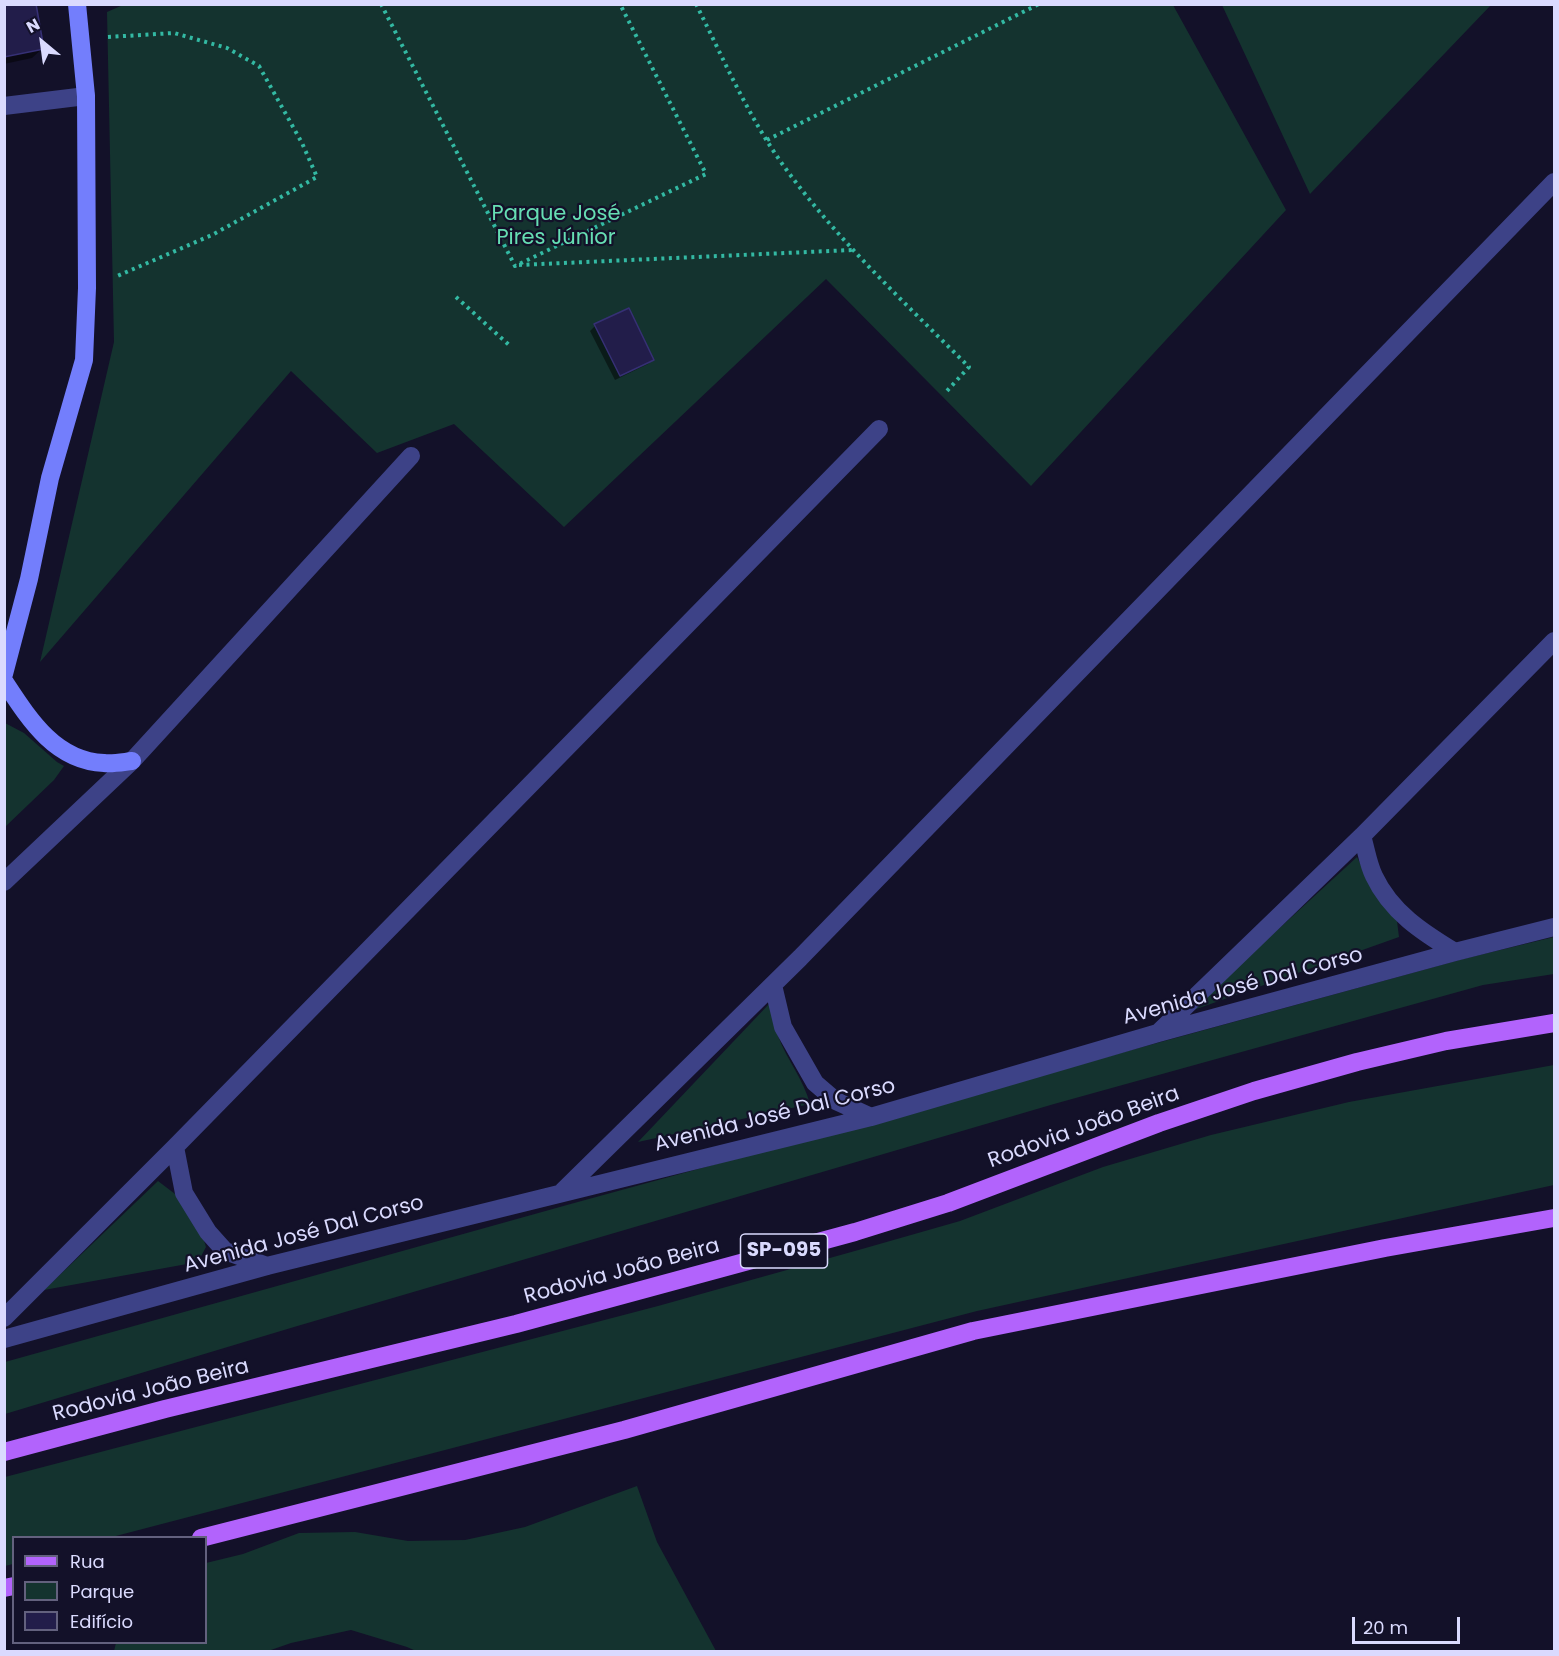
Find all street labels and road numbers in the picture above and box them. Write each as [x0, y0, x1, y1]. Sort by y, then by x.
street label: Avenida José Dal Corso [1120, 943, 1366, 1031]
street label: Avenida José Dal Corso [652, 1074, 898, 1158]
street label: Rodovia João Beira [985, 1082, 1183, 1174]
street label: Avenida José Dal Corso [181, 1191, 427, 1279]
street label: Rodovia João Beira [521, 1234, 723, 1310]
road number: SP-095 [740, 1234, 828, 1268]
street label: Rodovia João Beira [50, 1354, 252, 1428]

